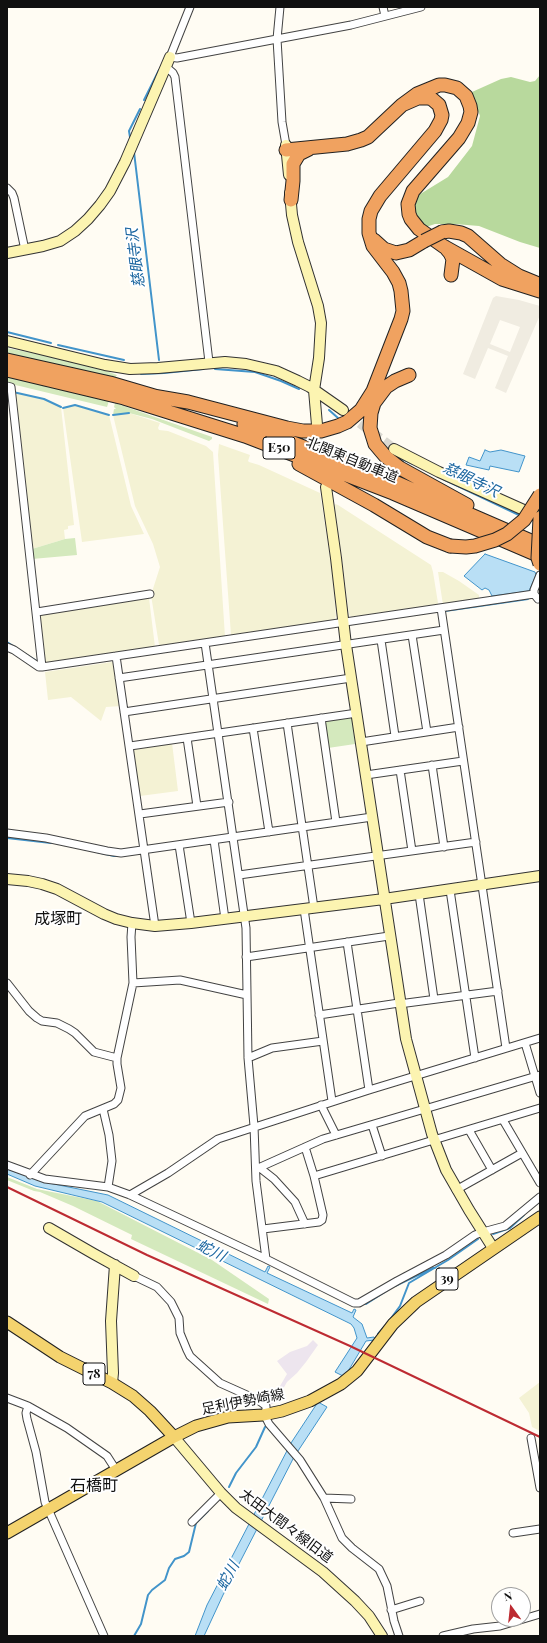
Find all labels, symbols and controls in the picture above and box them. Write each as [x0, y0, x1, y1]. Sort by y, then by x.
water label: 慈眼寺沢 [123, 227, 149, 289]
street label: 北関東自動車道 [303, 434, 401, 486]
road number: E50 [263, 437, 295, 459]
water label: 慈眼寺沢 [440, 459, 502, 501]
district label: 成塚町 [34, 909, 82, 929]
water label: 蛇川 [194, 1236, 228, 1266]
road number: 39 [436, 1268, 458, 1290]
road number: 78 [83, 1363, 105, 1385]
street label: 足利伊勢崎線 [200, 1386, 286, 1418]
district label: 石橋町 [70, 1476, 118, 1496]
street label: 太田大間々線旧道 [236, 1486, 336, 1566]
water label: 蛇川 [213, 1559, 243, 1593]
north arrow [491, 1587, 531, 1627]
text: N [502, 1588, 514, 1604]

